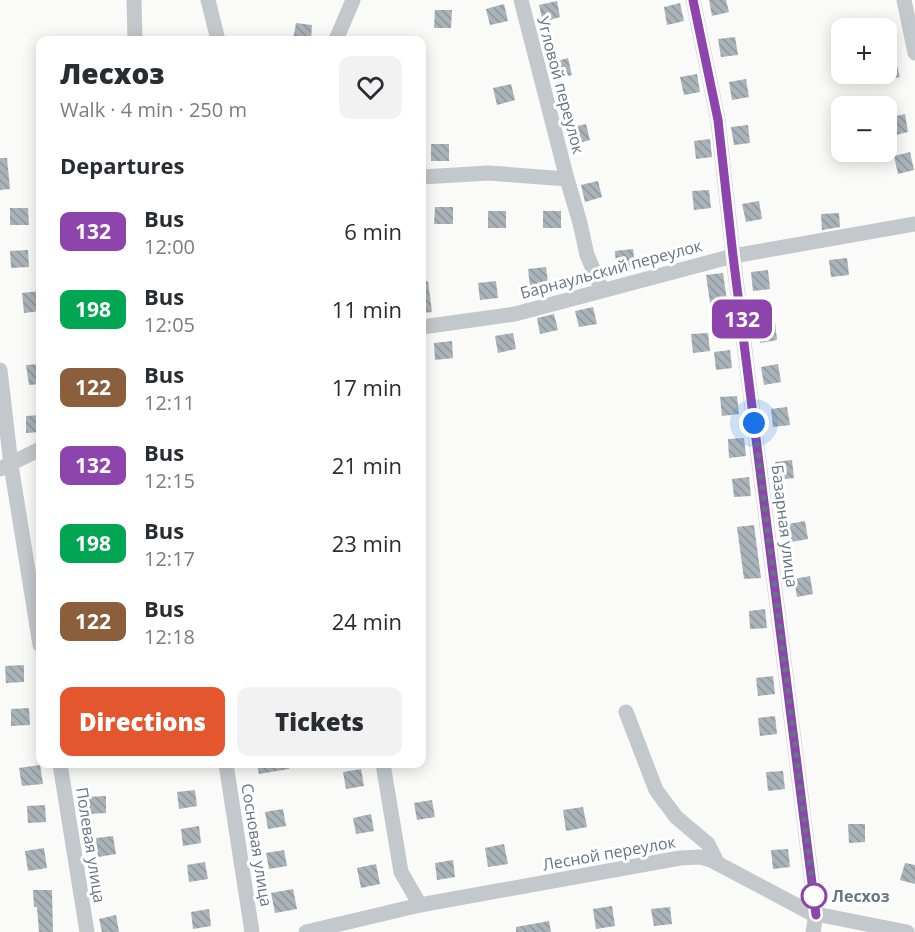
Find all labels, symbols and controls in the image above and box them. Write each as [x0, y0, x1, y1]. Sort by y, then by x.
street label: Угловой переулок [532, 14, 590, 157]
map controls [831, 18, 897, 162]
button: + [831, 18, 897, 84]
text: Лесхоз [60, 54, 164, 92]
button: heart [339, 56, 402, 119]
text: Walk · 4 min · 250 m [60, 96, 247, 123]
button: − [831, 96, 897, 162]
text: Departures [60, 150, 184, 180]
text: Bus [144, 203, 184, 233]
text: 6 min [344, 216, 402, 246]
text: 132 [75, 217, 111, 245]
text: 12:00 [144, 233, 195, 260]
street label: Барнаульский переулок [518, 234, 705, 304]
text: Bus [144, 281, 184, 311]
text: 11 min [332, 294, 402, 324]
text: 198 [75, 295, 111, 323]
line badge: 132 [708, 300, 777, 338]
text: 132 [724, 305, 760, 333]
text: 12:05 [144, 311, 195, 338]
text: Bus [144, 359, 184, 389]
text: 17 min [332, 372, 402, 402]
text: 122 [75, 373, 111, 401]
text: 12:11 [144, 389, 195, 416]
your location [739, 408, 769, 438]
text: Bus [144, 437, 184, 467]
text: 21 min [332, 450, 402, 480]
text: 132 [75, 451, 111, 479]
street label: Базарная улица [767, 463, 803, 589]
text: 12:15 [144, 467, 195, 494]
text: Bus [144, 515, 184, 545]
text: 23 min [332, 528, 402, 558]
text: 198 [75, 529, 111, 557]
text: 12:17 [144, 545, 195, 572]
text: Bus [144, 593, 184, 623]
text: 24 min [332, 606, 402, 636]
text: 122 [75, 607, 111, 635]
text: 12:18 [144, 623, 195, 650]
button: Directions [60, 687, 225, 756]
button: Tickets [237, 687, 402, 756]
street label: Сосновая улица [236, 782, 278, 908]
street label: Полевая улица [71, 786, 111, 904]
street label: Лесной переулок [541, 830, 678, 876]
marker: Лесхоз [801, 883, 827, 909]
place label: Лесхоз [832, 885, 890, 907]

